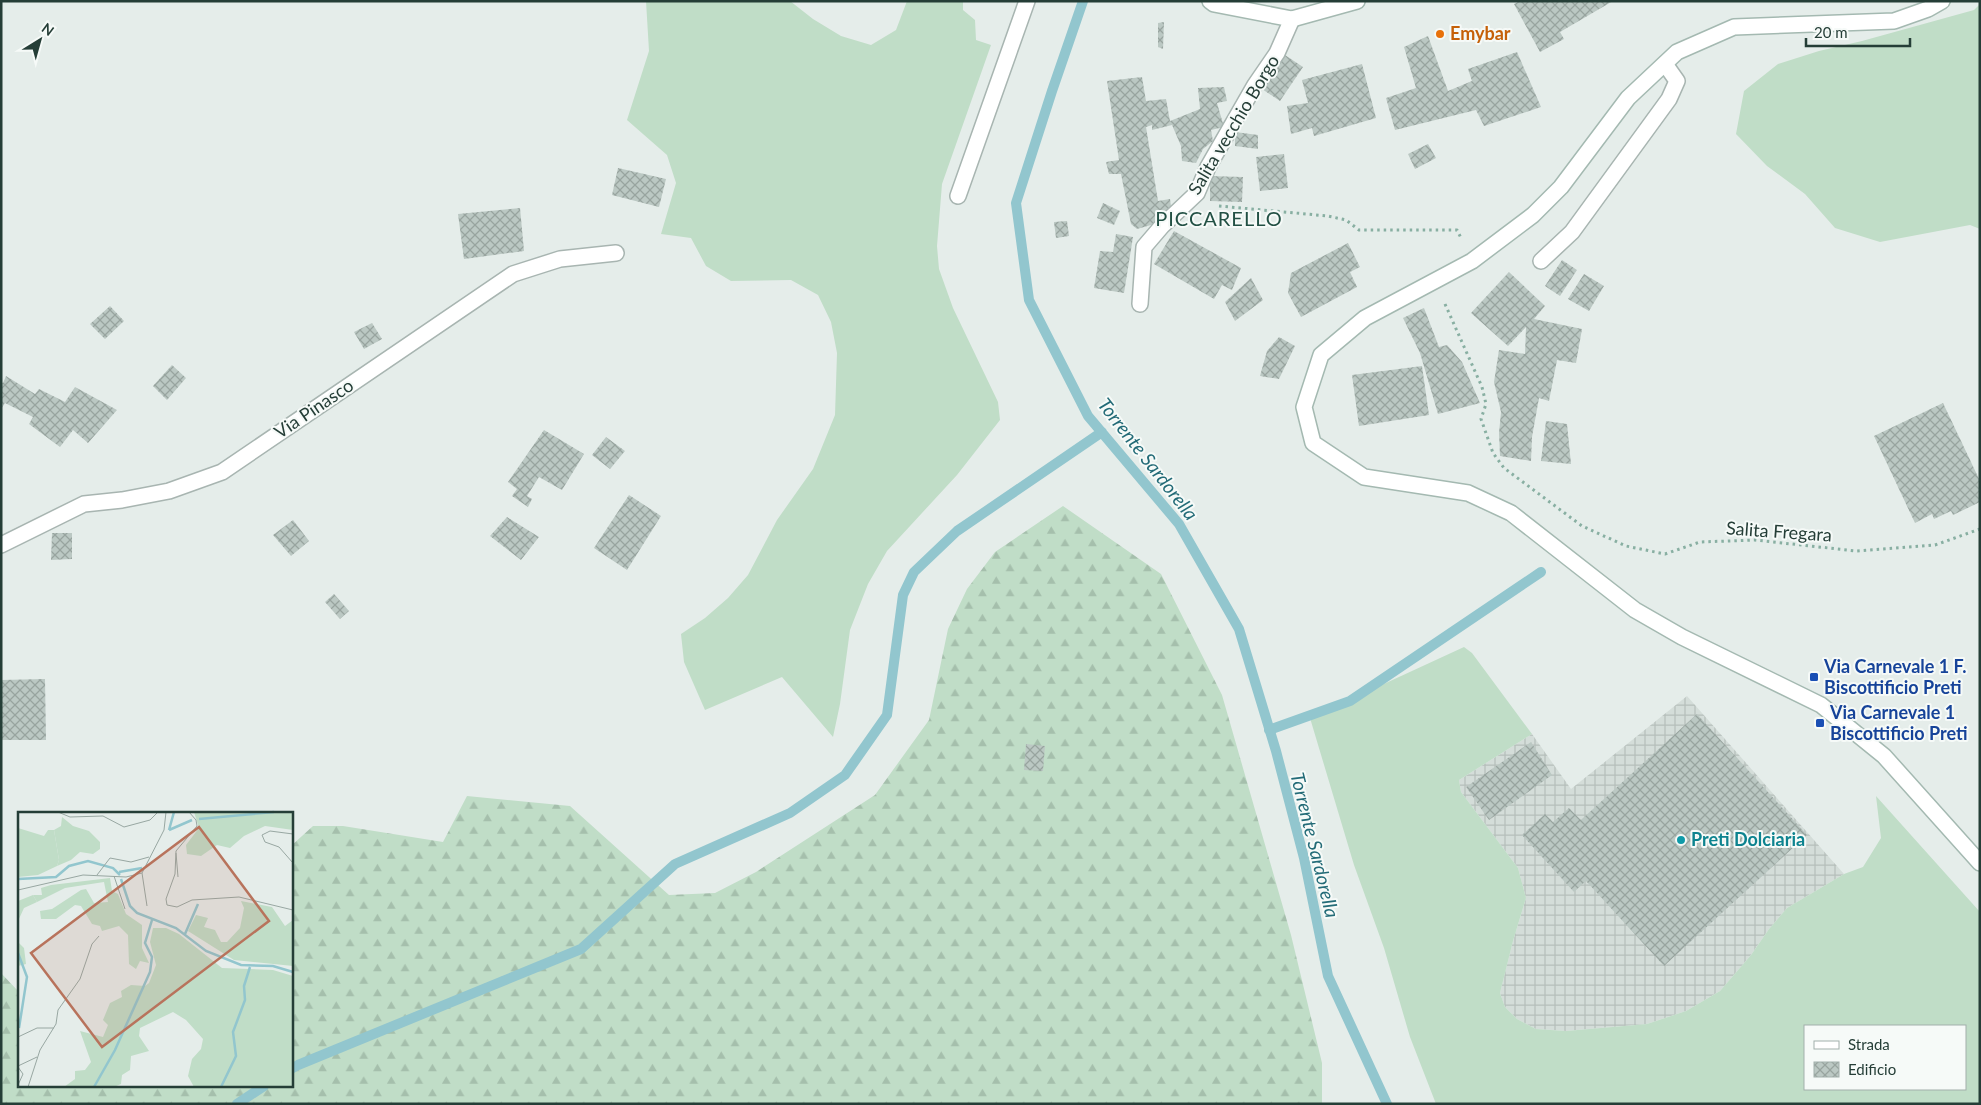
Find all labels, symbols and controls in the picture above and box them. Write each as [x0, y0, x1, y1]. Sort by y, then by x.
north arrow [15, 15, 65, 65]
scale bar [1806, 15, 1910, 47]
text: N [39, 19, 58, 39]
place label: Emybar [1450, 22, 1511, 44]
text: 20 m [1814, 23, 1848, 41]
marker: Emybar [1434, 28, 1446, 40]
street label: Salita vecchio Borgo [1183, 51, 1284, 198]
district label: PICCARELLO [1155, 206, 1283, 230]
street label: Via Pinasco [270, 374, 357, 443]
water label: Torrente Sardorella [1094, 393, 1203, 524]
street label: Salita Fregara [1725, 516, 1833, 546]
place label: Via Carnevale 1 F. Biscottificio Preti [1823, 655, 1966, 698]
marker: Via Carnevale 1 F. Biscottificio Preti [1808, 671, 1820, 683]
place label: Via Carnevale 1 Biscottificio Preti [1829, 701, 1968, 744]
marker: Via Carnevale 1 Biscottificio Preti [1814, 717, 1826, 729]
water label: Torrente Sardorella [1286, 770, 1345, 920]
inset map [18, 812, 292, 1088]
place label: Preti Dolciaria [1691, 828, 1805, 850]
marker: Preti Dolciaria [1675, 834, 1687, 846]
legend [1804, 1025, 1966, 1090]
text: Strada [1848, 1035, 1890, 1053]
text: Edificio [1848, 1060, 1896, 1078]

